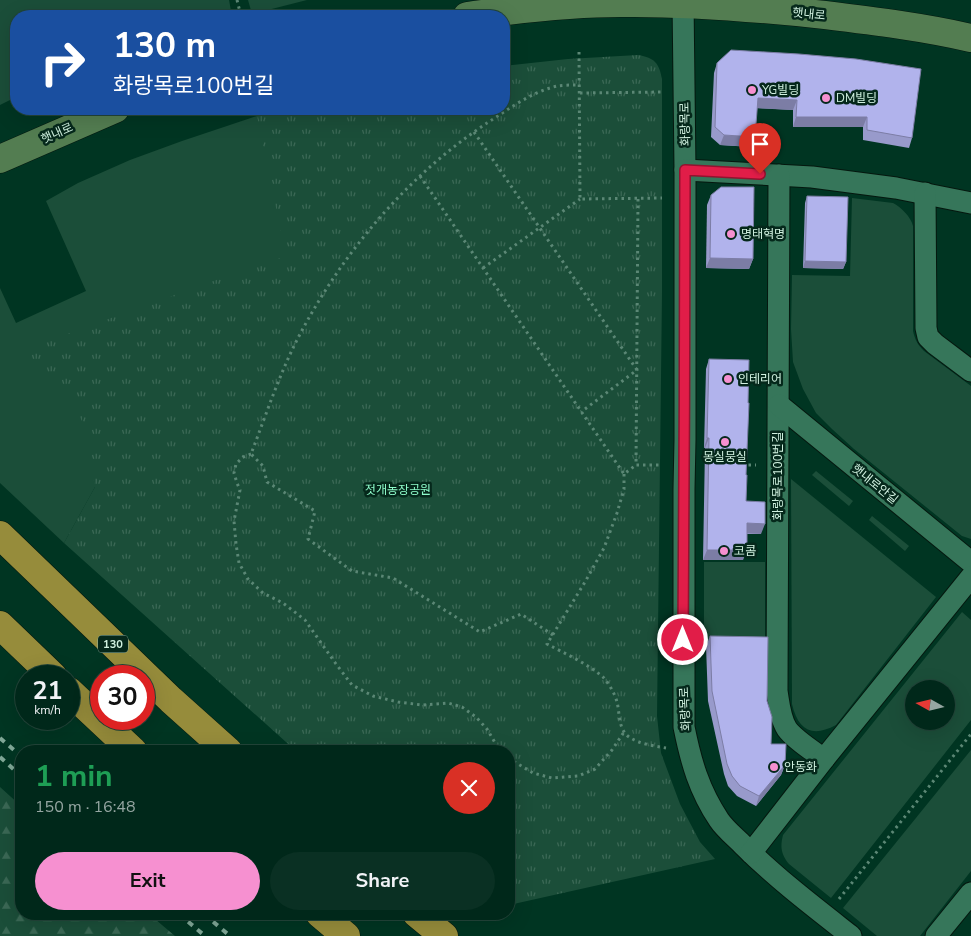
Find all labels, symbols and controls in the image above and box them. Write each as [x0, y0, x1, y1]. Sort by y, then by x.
street label: 햇내로 [792, 4, 826, 24]
text: 130 m [113, 22, 216, 69]
icon: right [30, 30, 95, 95]
text: 화랑목로100번길 [113, 71, 274, 101]
place label: YG빌딩 [761, 82, 799, 98]
marker: YG빌딩 [746, 84, 758, 96]
place label: DM빌딩 [836, 90, 877, 106]
marker: DM빌딩 [820, 92, 832, 104]
street label: 화랑목로 [677, 102, 693, 146]
street label: 햇내로 [39, 119, 75, 147]
pin [739, 123, 781, 174]
icon: arrive [746, 130, 774, 158]
place label: 명태혁명 [741, 226, 785, 242]
marker: 명태혁명 [725, 228, 737, 240]
place label: 인테리어 [738, 371, 782, 387]
marker: 인테리어 [722, 373, 734, 385]
street label: 화랑목로100번길 [770, 432, 786, 520]
marker: 몽실뭉실 [719, 436, 731, 448]
place label: 몽실뭉실 [703, 449, 747, 465]
street label: 햇내로안길 [849, 460, 901, 508]
park label: 젓개농장공원 [365, 482, 431, 498]
place label: 코콤 [734, 543, 756, 559]
marker: 코콤 [718, 545, 730, 557]
position arrow [656, 613, 708, 665]
road number: 130 [98, 636, 128, 652]
speed limit sign: 30 [90, 665, 155, 730]
text: 21 [32, 674, 63, 708]
north arrow [905, 680, 955, 730]
map controls [905, 680, 955, 730]
street label: 화랑목로 [676, 687, 694, 731]
text: km/h [34, 702, 61, 718]
text: 1 min [35, 756, 113, 797]
place label: 안동화 [784, 759, 817, 775]
marker: 안동화 [768, 761, 780, 773]
button: close [443, 762, 495, 814]
text: 150 m · 16:48 [35, 796, 136, 818]
button: Exit [35, 852, 260, 910]
button: Share [270, 852, 495, 910]

